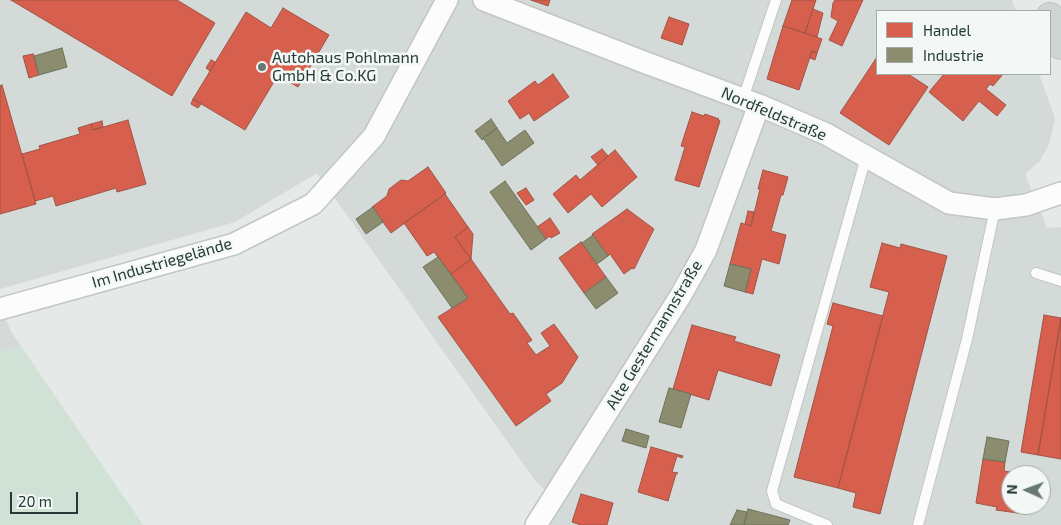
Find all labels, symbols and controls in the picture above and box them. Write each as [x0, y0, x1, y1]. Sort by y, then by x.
legend [876, 10, 1051, 75]
text: Handel [923, 21, 971, 39]
text: Industrie [923, 46, 984, 64]
place label: Autohaus Pohlmann GmbH & Co.KG [272, 48, 419, 86]
marker: Autohaus Pohlmann GmbH & Co.KG [256, 61, 268, 73]
street label: Nordfeldstraße [718, 83, 830, 145]
street label: Im Industriegelände [90, 234, 234, 292]
street label: Alte Gestermannstraße [602, 257, 706, 413]
north arrow [1001, 465, 1051, 515]
scale bar [12, 482, 80, 514]
text: N [1003, 484, 1020, 495]
text: 20 m [18, 492, 52, 510]

